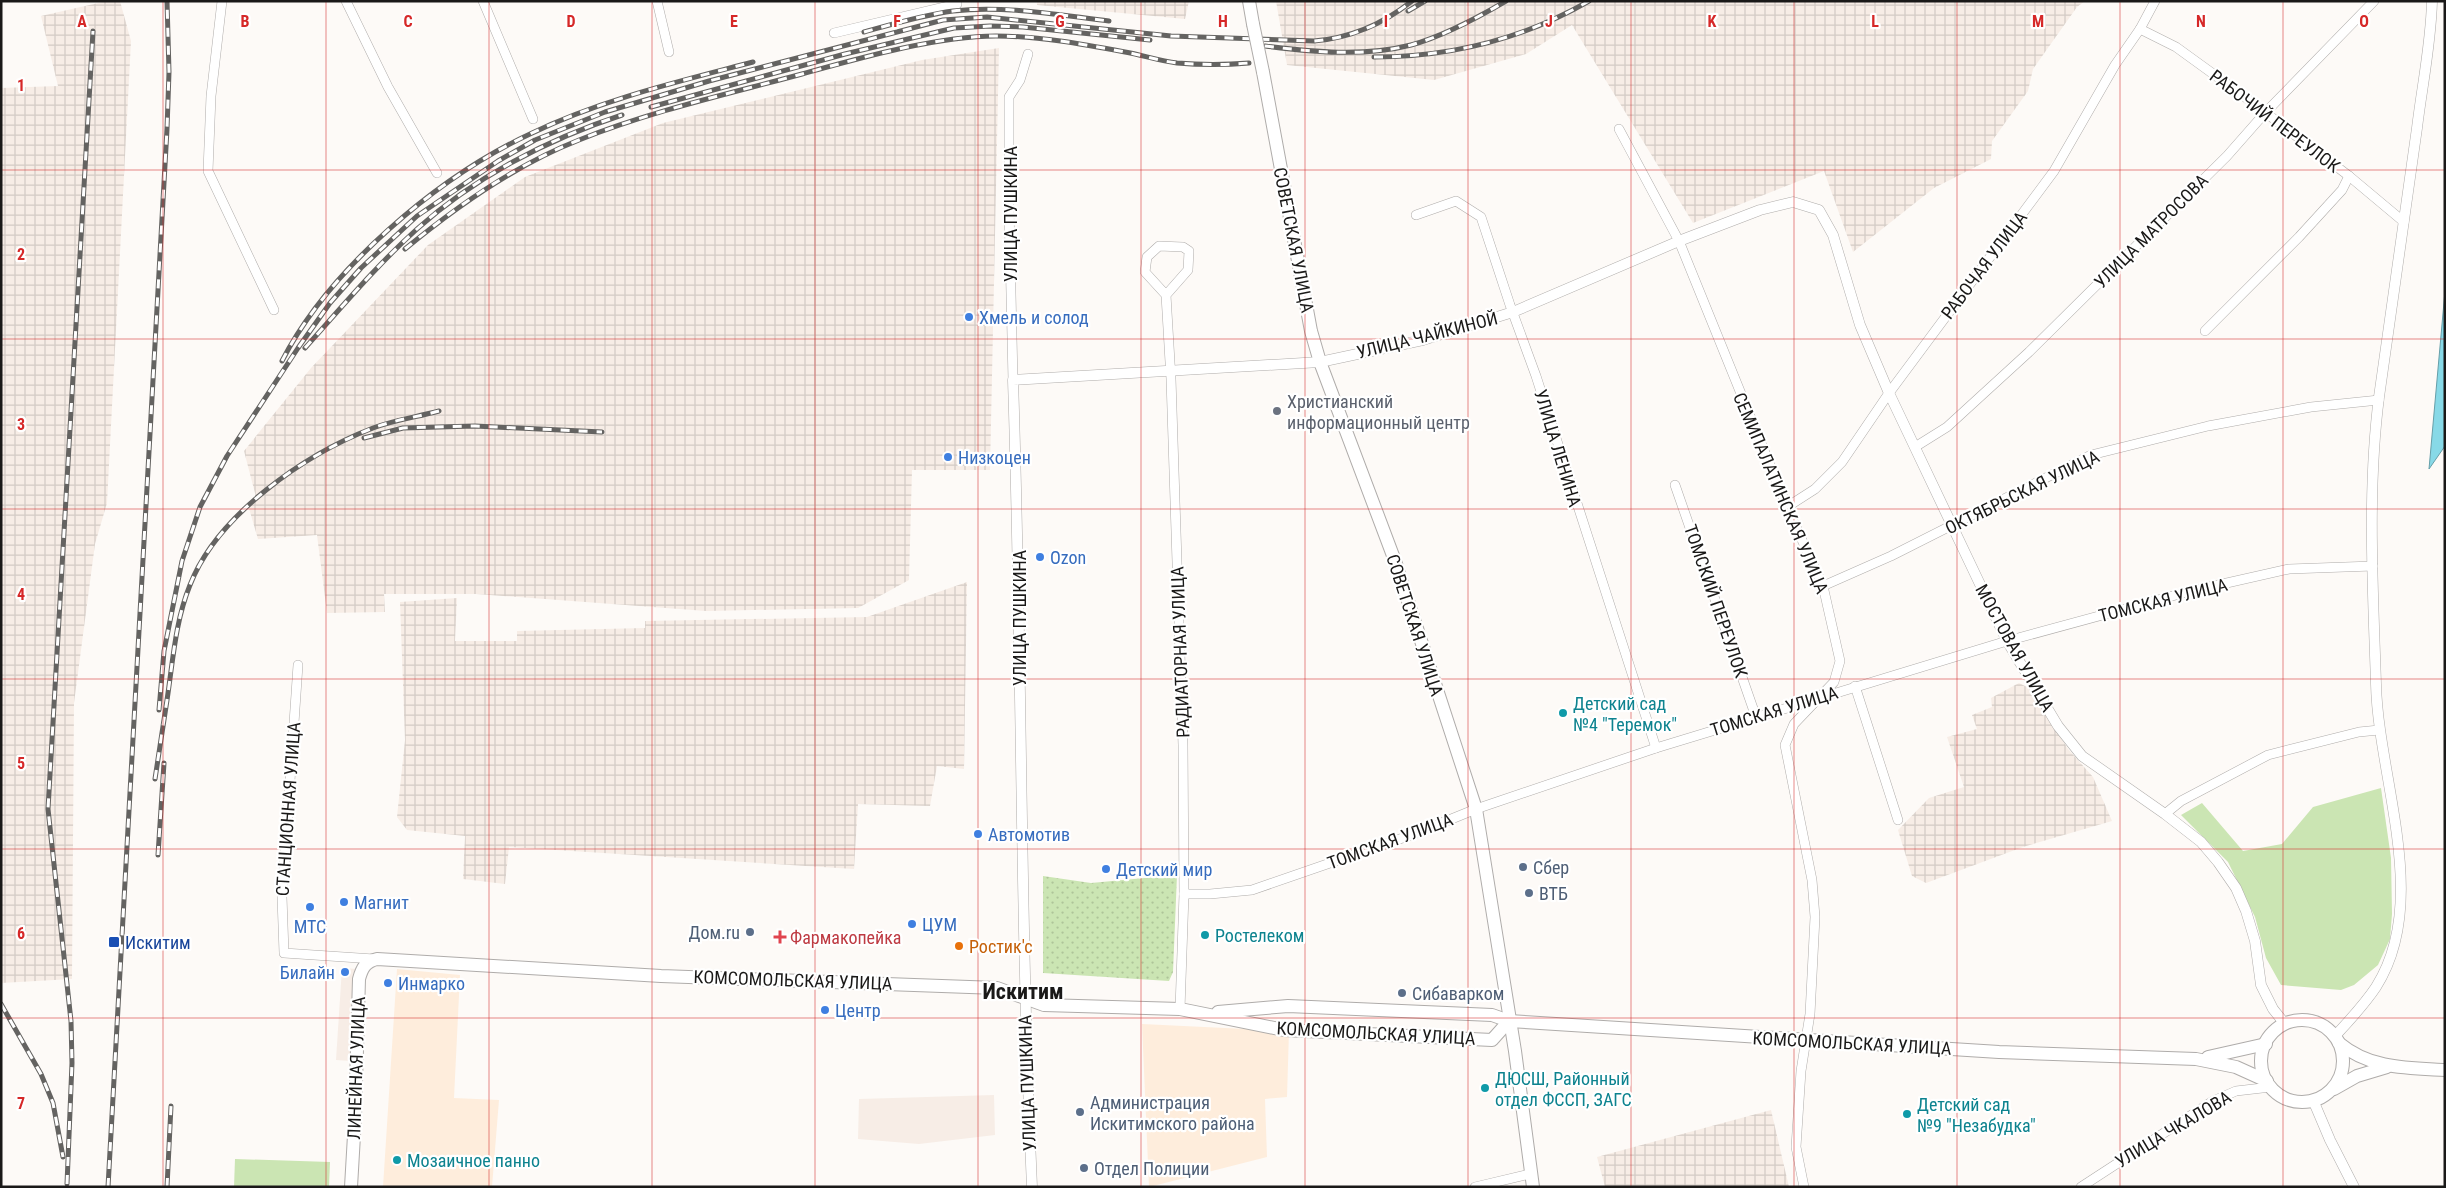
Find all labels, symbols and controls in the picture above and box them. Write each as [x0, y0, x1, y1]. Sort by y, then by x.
text: A [77, 12, 87, 31]
text: B [241, 12, 250, 31]
text: C [403, 12, 413, 31]
text: D [566, 12, 576, 31]
text: E [730, 12, 738, 31]
text: F [893, 12, 901, 31]
text: G [1055, 12, 1065, 31]
text: H [1218, 12, 1228, 31]
text: I [1384, 12, 1388, 31]
text: J [1545, 12, 1553, 31]
text: K [1708, 12, 1717, 31]
text: L [1871, 12, 1879, 31]
text: M [2032, 12, 2044, 31]
text: N [2196, 12, 2206, 31]
text: O [2359, 12, 2369, 31]
street label: РАБОЧИЙ ПЕРЕУЛОК [2206, 65, 2344, 177]
text: 1 [17, 76, 25, 95]
street label: УЛИЦА ПУШКИНА [1000, 145, 1021, 282]
street label: СОВЕТСКАЯ УЛИЦА [1270, 166, 1319, 315]
street label: УЛИЦА МАТРОСОВА [2090, 169, 2213, 292]
street label: РАБОЧАЯ УЛИЦА [1937, 207, 2032, 323]
text: 2 [17, 245, 25, 264]
place label: Хмель и солод [979, 307, 1089, 328]
street label: УЛИЦА ЧАЙКИНОЙ [1354, 307, 1500, 363]
marker: Хмель и солод [963, 311, 975, 323]
street label: УЛИЦА ЛЕНИНА [1530, 387, 1586, 510]
street label: СЕМИПАЛАТИНСКАЯ УЛИЦА [1729, 389, 1833, 597]
place label: Христианский информационный центр [1287, 391, 1470, 433]
marker: Христианский информационный центр [1271, 405, 1283, 417]
text: 3 [17, 415, 25, 434]
street label: ОКТЯБРЬСКАЯ УЛИЦА [1942, 445, 2103, 538]
place label: Низкоцен [958, 447, 1031, 468]
marker: Низкоцен [942, 451, 954, 463]
street label: ТОМСКИЙ ПЕРЕУЛОК [1680, 522, 1752, 680]
place label: Ozon [1050, 547, 1086, 568]
street label: УЛИЦА ПУШКИНА [1009, 549, 1030, 686]
marker: Ozon [1034, 551, 1046, 563]
street label: СОВЕТСКАЯ УЛИЦА [1382, 552, 1448, 699]
street label: РАДИАТОРНАЯ УЛИЦА [1166, 565, 1193, 738]
street label: ТОМСКАЯ УЛИЦА [2096, 574, 2230, 626]
street label: МОСТОВАЯ УЛИЦА [1971, 581, 2059, 716]
text: 4 [17, 585, 25, 604]
street label: ТОМСКАЯ УЛИЦА [1708, 681, 1841, 740]
place label: Детский сад №4 "Теремок" [1573, 693, 1677, 735]
marker: Детский сад №4 "Теремок" [1557, 707, 1569, 719]
street label: СТАНЦИОННАЯ УЛИЦА [271, 721, 305, 897]
text: 5 [17, 754, 25, 773]
street label: ТОМСКАЯ УЛИЦА [1324, 808, 1456, 873]
place label: Автомотив [988, 824, 1070, 845]
marker: Автомотив [972, 828, 984, 840]
place label: Сбер [1533, 857, 1569, 878]
place label: Детский мир [1116, 859, 1212, 880]
marker: Сбер [1517, 861, 1529, 873]
marker: Детский мир [1100, 863, 1112, 875]
place label: ВТБ [1539, 883, 1568, 904]
marker: ВТБ [1523, 887, 1535, 899]
place label: Магнит [354, 892, 409, 913]
marker: Магнит [338, 896, 350, 908]
marker: МТС [304, 901, 316, 913]
place label: ЦУМ [922, 914, 957, 935]
place label: МТС [294, 916, 326, 937]
marker: ЦУМ [906, 918, 918, 930]
place label: Дом.ru [689, 922, 740, 943]
text: 6 [17, 924, 25, 943]
place label: Ростелеком [1215, 925, 1304, 946]
marker: Дом.ru [744, 926, 756, 938]
place label: Фармакопейка [790, 927, 901, 948]
marker: Ростелеком [1199, 929, 1211, 941]
marker: Фармакопейка [774, 931, 786, 943]
place label: Искитим [125, 932, 191, 953]
marker: Искитим [107, 935, 121, 949]
place label: Ростик'с [969, 936, 1033, 957]
marker: Ростик'с [953, 940, 965, 952]
place label: Билайн [280, 962, 335, 983]
marker: Билайн [339, 966, 351, 978]
street label: КОМСОМОЛЬСКАЯ УЛИЦА [693, 966, 893, 994]
place label: Инмарко [398, 973, 465, 994]
marker: Инмарко [382, 977, 394, 989]
district label: Искитим [982, 979, 1064, 1004]
place label: Сибаварком [1412, 983, 1504, 1004]
marker: Сибаварком [1396, 987, 1408, 999]
street label: ЛИНЕЙНАЯ УЛИЦА [343, 995, 369, 1140]
place label: Центр [835, 1000, 881, 1021]
marker: Центр [819, 1004, 831, 1016]
street label: УЛИЦА ПУШКИНА [1014, 1014, 1040, 1152]
street label: КОМСОМОЛЬСКАЯ УЛИЦА [1276, 1017, 1477, 1049]
street label: КОМСОМОЛЬСКАЯ УЛИЦА [1752, 1027, 1953, 1059]
place label: ДЮСШ, Районный отдел ФССП, ЗАГС [1495, 1068, 1632, 1110]
marker: ДЮСШ, Районный отдел ФССП, ЗАГС [1479, 1082, 1491, 1094]
street label: УЛИЦА ЧКАЛОВА [2111, 1086, 2235, 1172]
place label: Администрация Искитимского района [1090, 1092, 1255, 1134]
text: 7 [17, 1094, 25, 1113]
place label: Детский сад №9 "Незабудка" [1917, 1094, 2036, 1136]
marker: Администрация Искитимского района [1074, 1106, 1086, 1118]
marker: Детский сад №9 "Незабудка" [1901, 1108, 1913, 1120]
place label: Мозаичное панно [407, 1150, 540, 1171]
marker: Мозаичное панно [391, 1154, 403, 1166]
place label: Отдел Полиции [1094, 1158, 1209, 1179]
marker: Отдел Полиции [1078, 1162, 1090, 1174]

